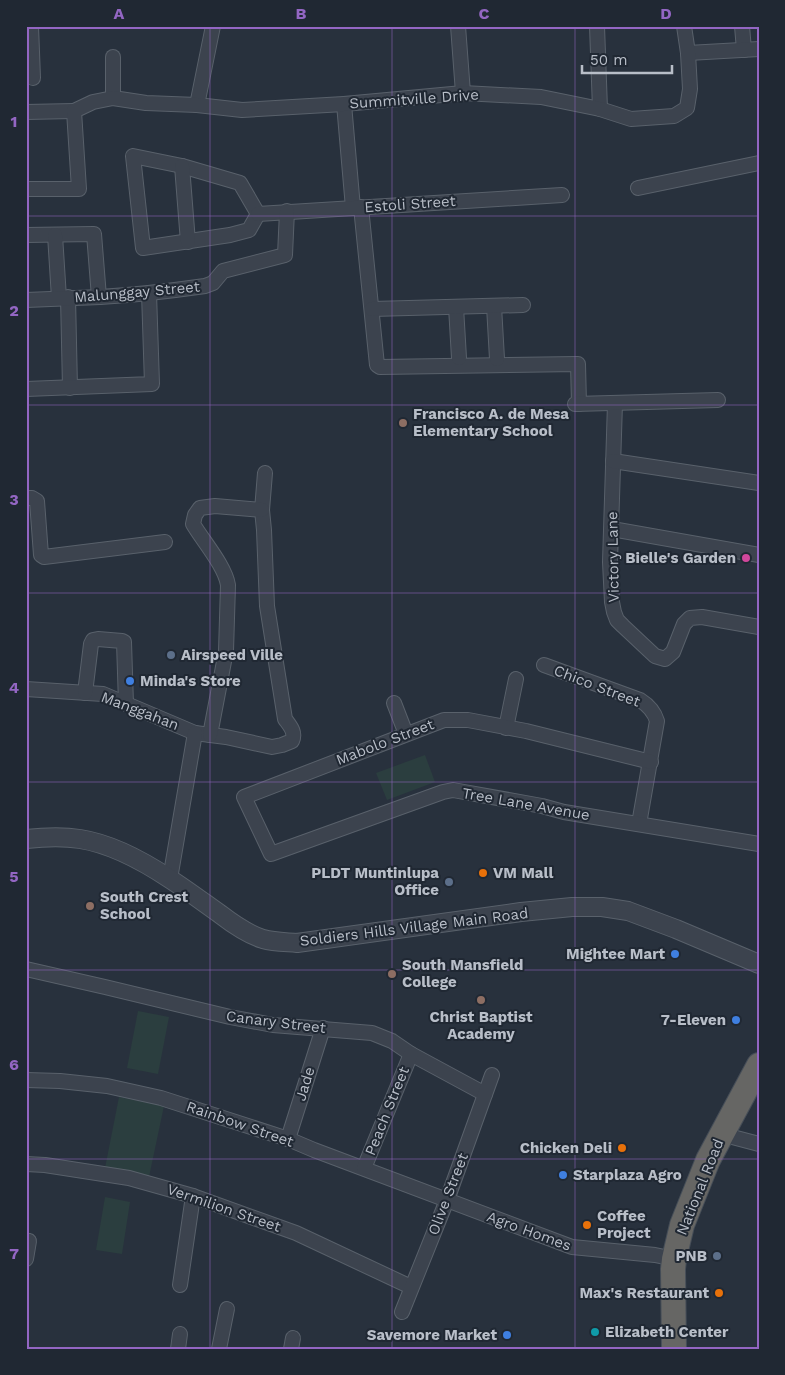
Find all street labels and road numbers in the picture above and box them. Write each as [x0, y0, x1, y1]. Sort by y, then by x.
street label: Summitville Drive [349, 85, 479, 113]
street label: Estoli Street [364, 192, 457, 216]
street label: Malunggay Street [73, 277, 201, 306]
street label: Victory Lane [603, 511, 623, 603]
street label: Chico Street [551, 661, 643, 711]
street label: Manggahan [98, 688, 182, 734]
street label: Mabolo Street [333, 715, 437, 769]
street label: Tree Lane Avenue [461, 784, 591, 824]
street label: Soldiers Hills Village Main Road [299, 904, 529, 950]
street label: Canary Street [225, 1007, 328, 1037]
street label: Peach Street [361, 1063, 413, 1158]
street label: Jade [291, 1065, 319, 1103]
street label: Rainbow Street [184, 1097, 297, 1151]
street label: National Road [673, 1136, 727, 1238]
street label: Olive Street [424, 1150, 472, 1238]
street label: Vermilion Street [165, 1180, 284, 1236]
street label: Agro Homes [484, 1207, 574, 1255]

